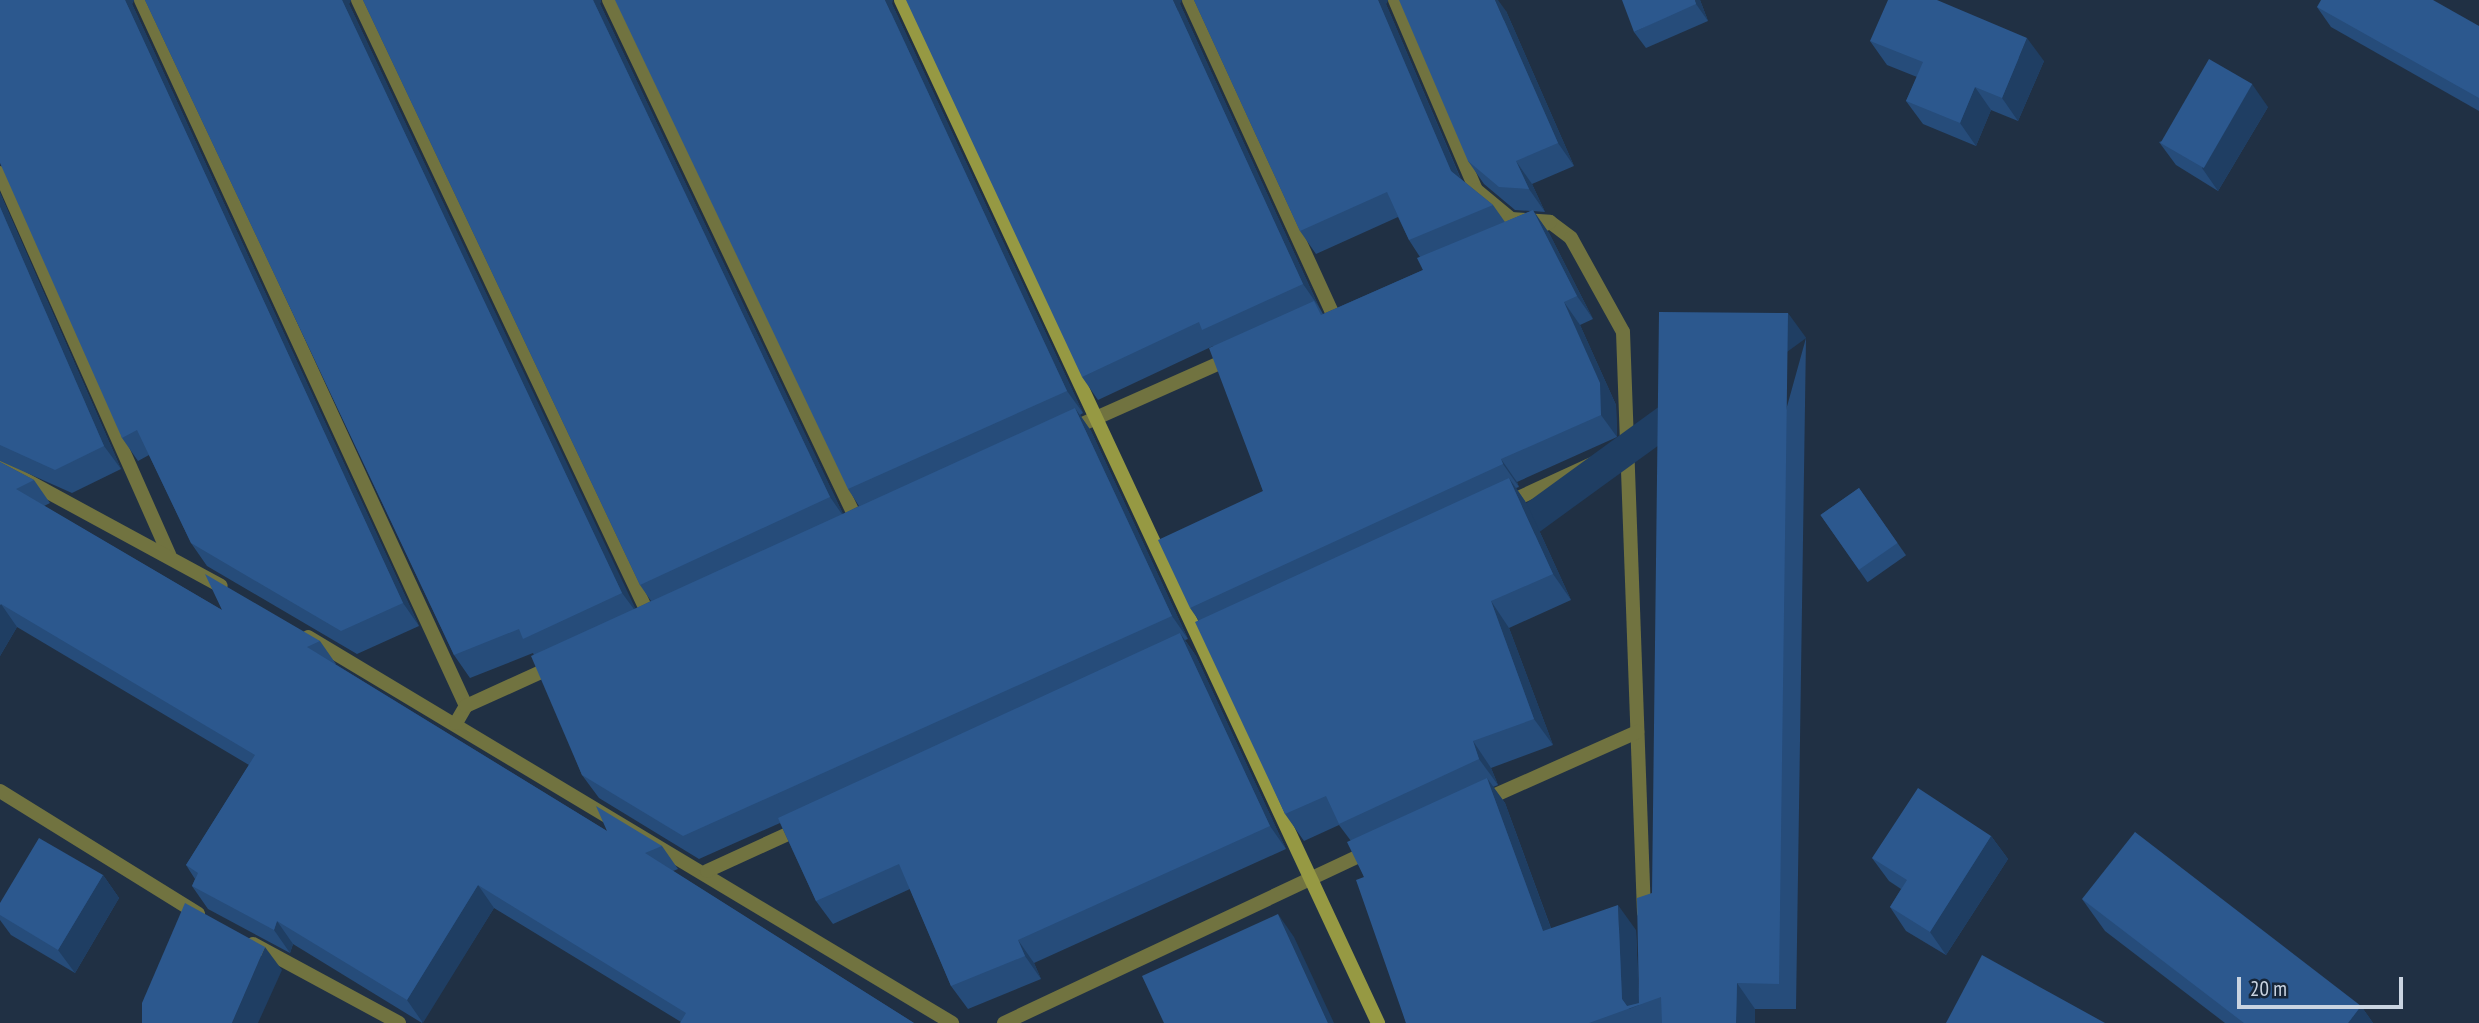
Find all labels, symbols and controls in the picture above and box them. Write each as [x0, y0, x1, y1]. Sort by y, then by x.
scale bar [2241, 964, 2407, 1008]
text: 20 m [2250, 975, 2287, 1002]

